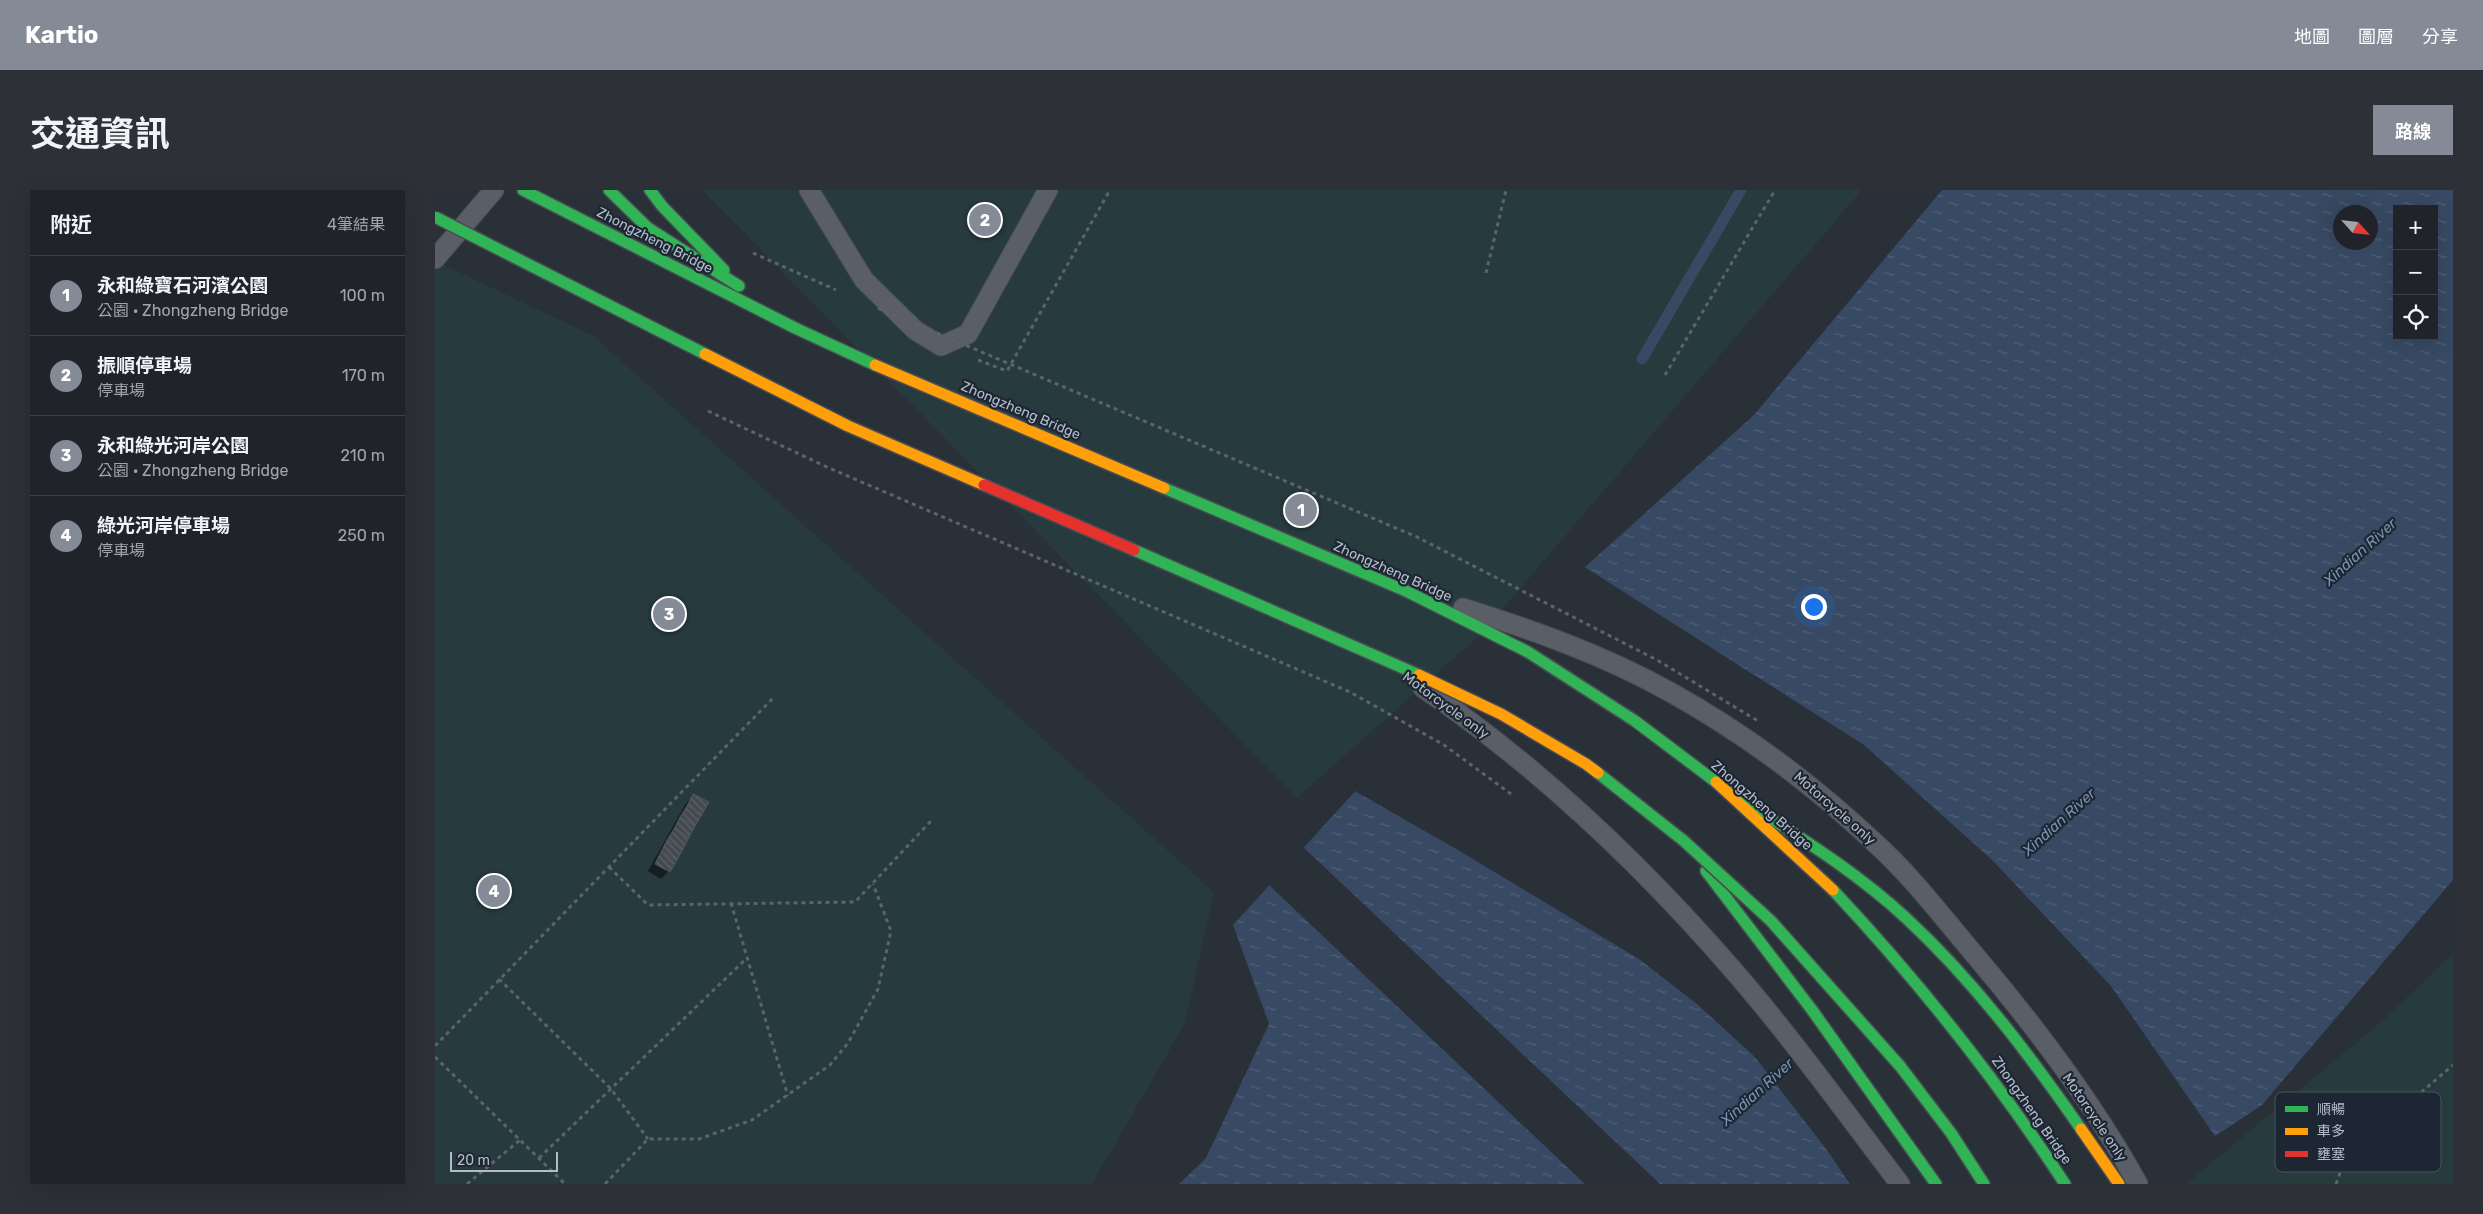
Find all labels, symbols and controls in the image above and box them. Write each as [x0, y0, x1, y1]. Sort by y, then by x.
text: Kartio [25, 21, 99, 49]
text: 地圖 [2294, 26, 2330, 48]
text: 圖層 [2358, 26, 2394, 48]
text: 分享 [2422, 26, 2458, 48]
button: 路線 [2373, 105, 2453, 155]
text: 交通資訊 [30, 113, 170, 155]
pin: 2 [969, 201, 1001, 239]
street label: Zhongzheng Bridge [594, 204, 716, 277]
north arrow [2333, 205, 2378, 250]
map controls [2393, 205, 2438, 340]
button: + [2393, 205, 2438, 250]
text: 附近 [50, 212, 92, 237]
text: 4筆結果 [327, 215, 385, 234]
button: − [2393, 250, 2438, 295]
text: 永和綠寶石河濱公園 [97, 274, 268, 297]
text: 1 [62, 286, 70, 305]
text: 100 m [340, 286, 385, 305]
button: locate [2393, 295, 2438, 340]
text: 公園 · Zhongzheng Bridge [97, 301, 289, 320]
text: 振順停車場 [97, 354, 192, 377]
text: 2 [61, 366, 71, 385]
text: 170 m [342, 366, 385, 385]
street label: Zhongzheng Bridge [958, 378, 1083, 443]
text: 停車場 [97, 381, 145, 400]
text: 永和綠光河岸公園 [97, 434, 249, 457]
text: 3 [61, 446, 71, 465]
text: 210 m [340, 446, 385, 465]
text: 公園 · Zhongzheng Bridge [97, 461, 289, 480]
pin: 1 [1285, 491, 1317, 529]
text: 綠光河岸停車場 [97, 514, 230, 537]
water label: Xindian River [2319, 514, 2401, 590]
text: 4 [61, 526, 71, 545]
text: 250 m [338, 526, 385, 545]
street label: Zhongzheng Bridge [1331, 538, 1455, 605]
text: 停車場 [97, 541, 145, 560]
your location [1801, 594, 1827, 620]
pin: 3 [653, 595, 685, 633]
street label: Motorcycle only [1399, 668, 1493, 743]
street label: Zhongzheng Bridge [1708, 757, 1816, 854]
street label: Motorcycle only [1790, 768, 1879, 849]
water label: Xindian River [2018, 784, 2100, 860]
pin: 4 [478, 872, 510, 910]
street label: Zhongzheng Bridge [1988, 1053, 2075, 1168]
water label: Xindian River [1716, 1054, 1798, 1130]
street label: Motorcycle only [2059, 1070, 2131, 1165]
legend [2275, 1092, 2441, 1172]
text: 順暢 [2317, 1101, 2345, 1118]
text: 車多 [2317, 1123, 2345, 1140]
text: 壅塞 [2317, 1146, 2345, 1163]
scale bar [450, 1149, 557, 1172]
text: 20 m [457, 1152, 490, 1169]

